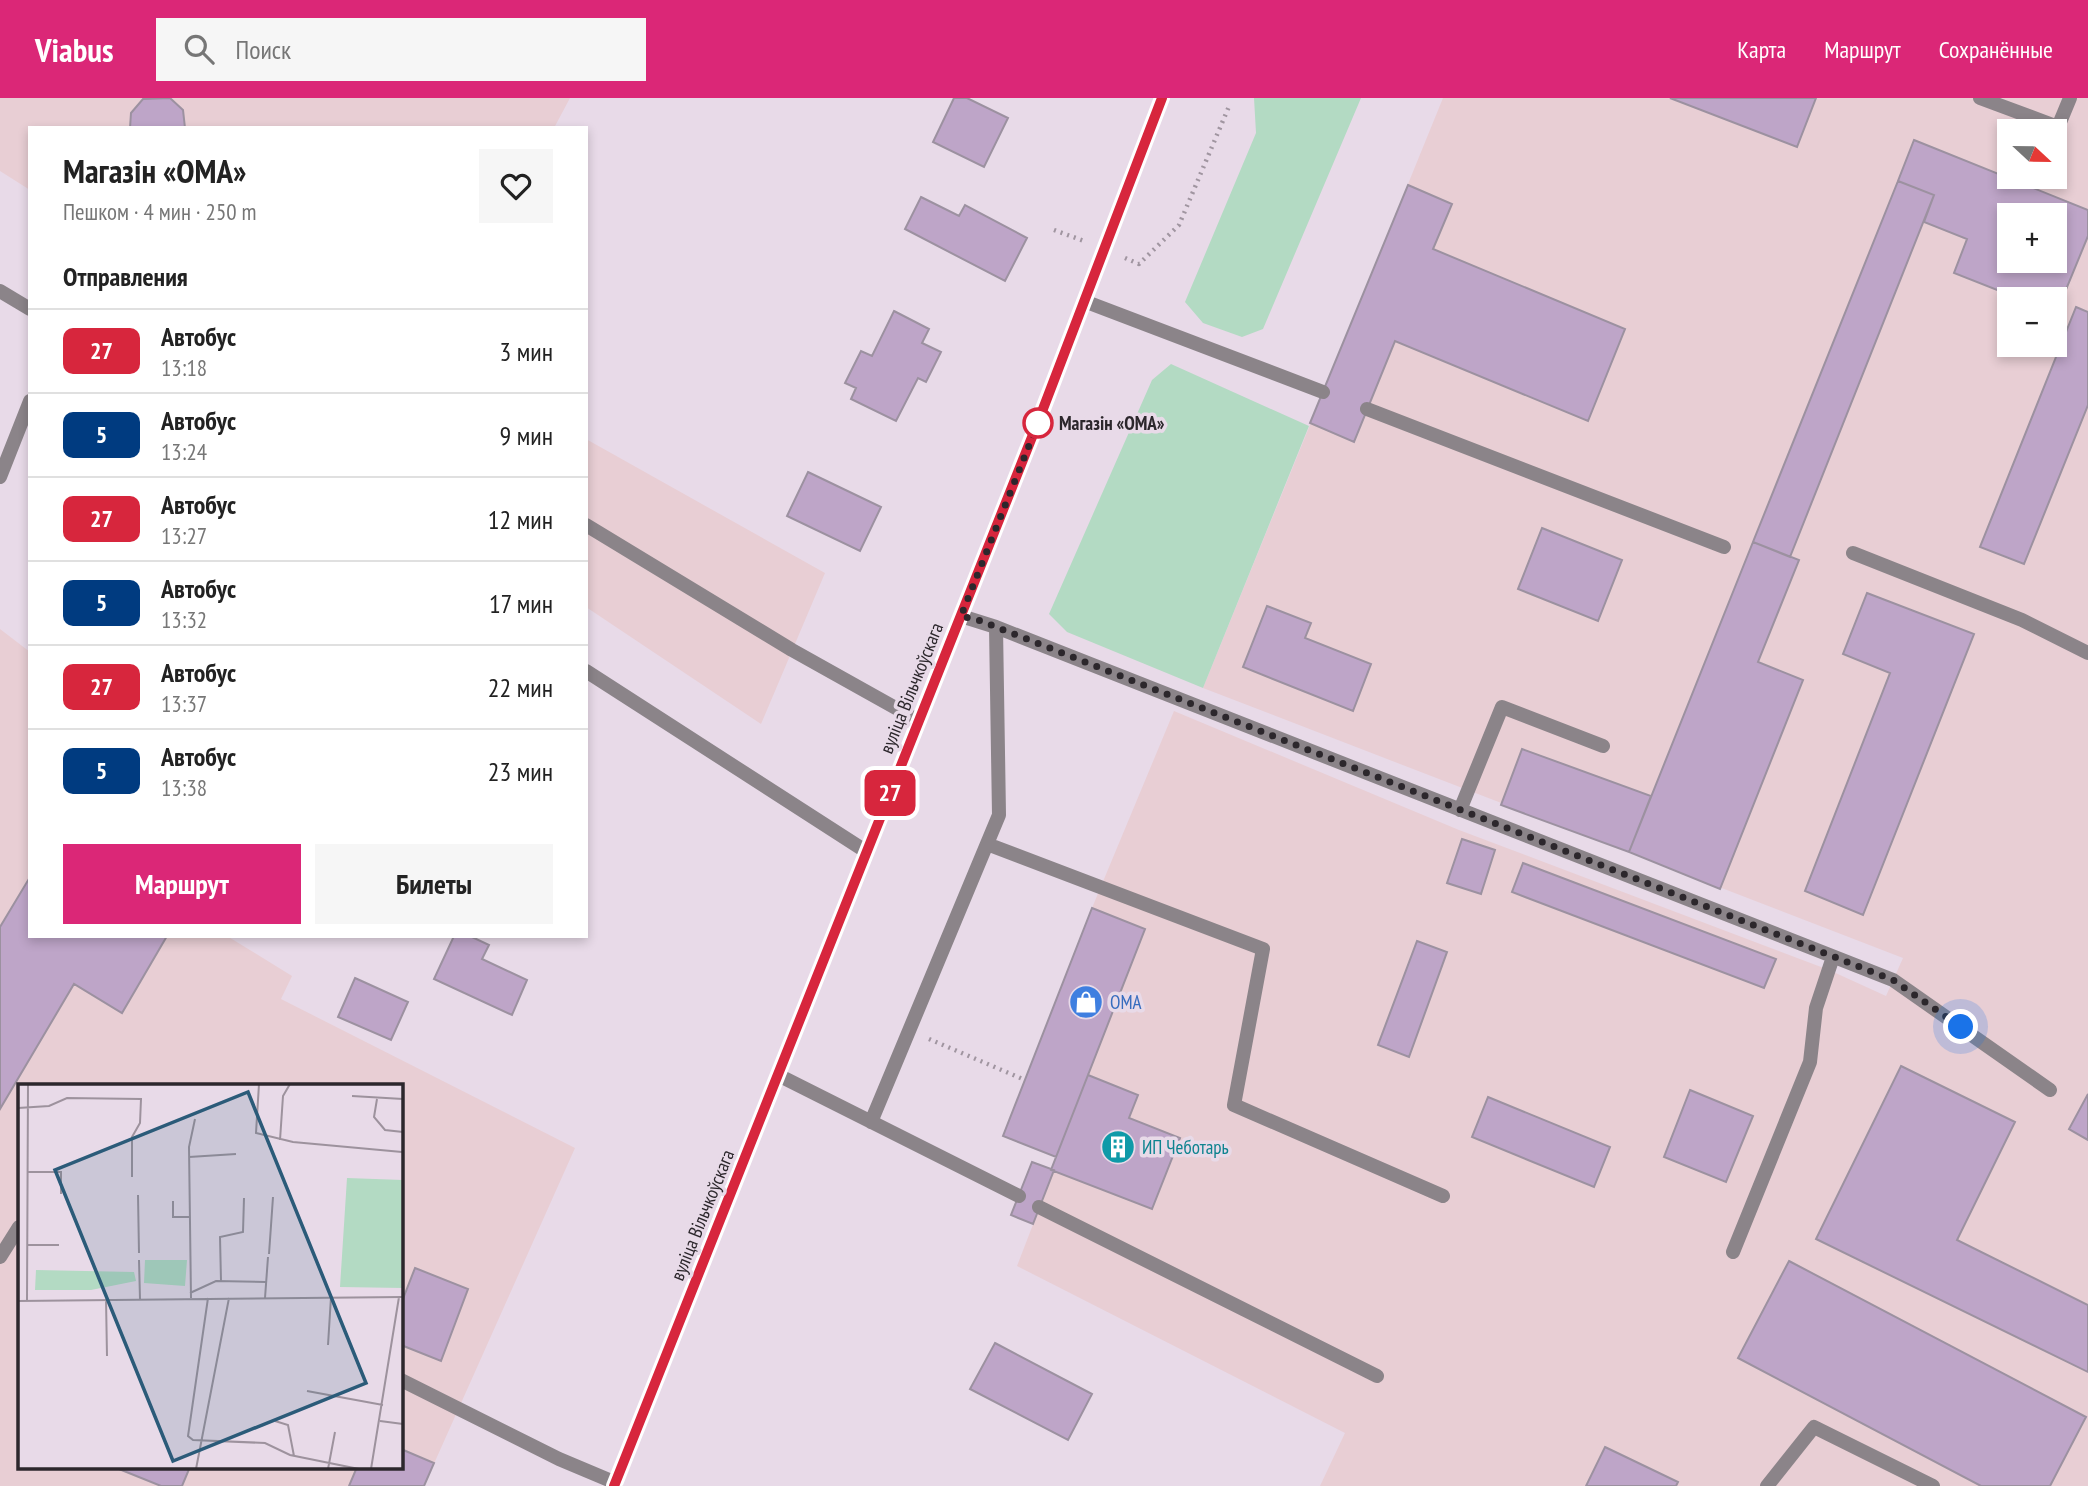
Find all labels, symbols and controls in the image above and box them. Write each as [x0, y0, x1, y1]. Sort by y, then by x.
search box [156, 18, 646, 81]
text: Viabus [35, 28, 114, 71]
icon: search [180, 30, 218, 68]
text: Поиск [236, 33, 291, 66]
text: Карта [1737, 34, 1786, 65]
text: Маршрут [1824, 34, 1901, 65]
text: Сохранённые [1939, 34, 2053, 65]
north arrow [1997, 119, 2067, 189]
map controls [1997, 119, 2067, 357]
text: Магазін «ОМА» [63, 149, 246, 192]
button: heart [479, 149, 553, 223]
text: Пешком · 4 мин · 250 m [63, 197, 256, 226]
button: + [1997, 203, 2067, 273]
text: Отправления [63, 260, 188, 293]
button: − [1997, 287, 2067, 357]
text: Автобус [161, 320, 236, 353]
text: 27 [90, 335, 113, 366]
text: 3 мин [500, 335, 553, 368]
text: 13:18 [161, 353, 207, 382]
text: Автобус [161, 404, 236, 437]
marker: Магазін «ОМА» [1023, 408, 1053, 438]
place label: Магазін «ОМА» [1059, 411, 1165, 435]
text: 5 [96, 419, 107, 450]
text: 9 мин [500, 419, 553, 452]
text: 13:24 [161, 437, 207, 466]
text: Автобус [161, 488, 236, 521]
text: 27 [90, 503, 113, 534]
text: 12 мин [488, 503, 553, 536]
text: 13:27 [161, 521, 207, 550]
text: Автобус [161, 572, 236, 605]
text: 5 [96, 587, 107, 618]
text: 17 мин [489, 587, 553, 620]
text: 13:32 [161, 605, 207, 634]
street label: вуліца Вільчкоўскага [874, 619, 948, 757]
text: Автобус [161, 656, 236, 689]
text: 27 [90, 671, 113, 702]
text: 22 мин [488, 671, 553, 704]
text: 13:37 [161, 689, 207, 718]
text: Автобус [161, 740, 236, 773]
text: 5 [96, 755, 107, 786]
text: 23 мин [488, 755, 553, 788]
line badge: 27 [858, 770, 922, 816]
text: 13:38 [161, 773, 207, 802]
text: 27 [879, 777, 901, 808]
button: Маршрут [63, 844, 301, 924]
button: Билеты [315, 844, 553, 924]
shop icon: ОМА [1067, 983, 1105, 1021]
place label: ОМА [1110, 990, 1142, 1014]
your location [1943, 1009, 1978, 1044]
inset map [18, 1084, 402, 1468]
building icon: ИП Чеботарь [1099, 1128, 1137, 1166]
place label: ИП Чеботарь [1142, 1135, 1229, 1159]
street label: вуліца Вільчкоўскага [665, 1146, 739, 1284]

